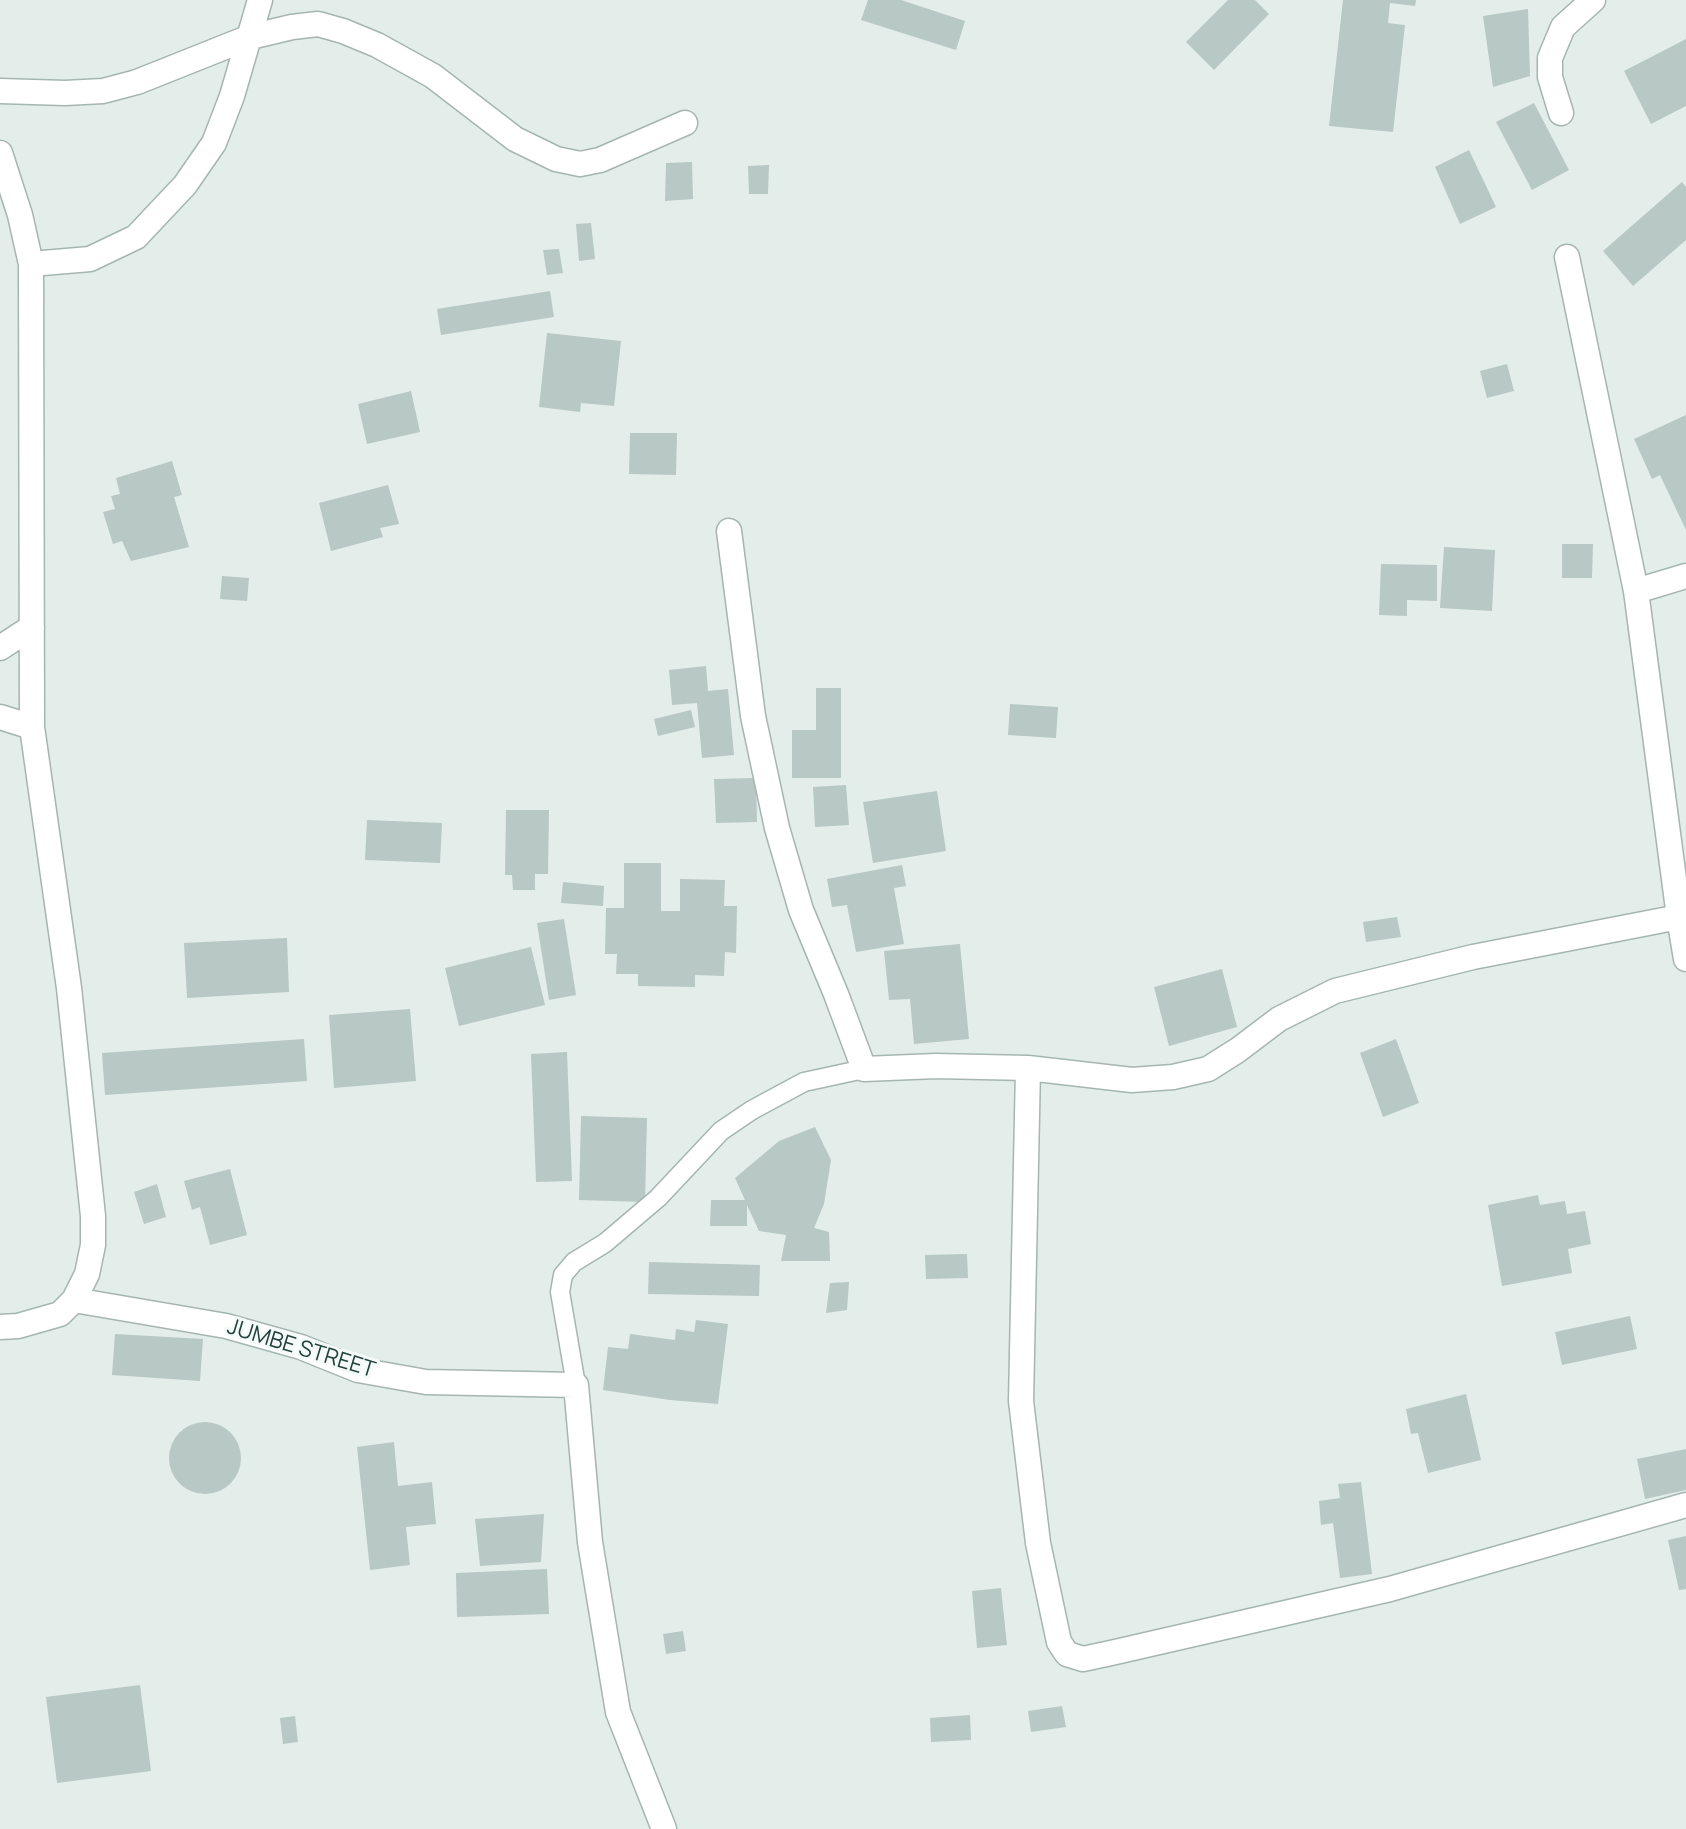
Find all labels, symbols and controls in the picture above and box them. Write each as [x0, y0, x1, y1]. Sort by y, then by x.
street label: JUMBE STREET [224, 1314, 378, 1384]

